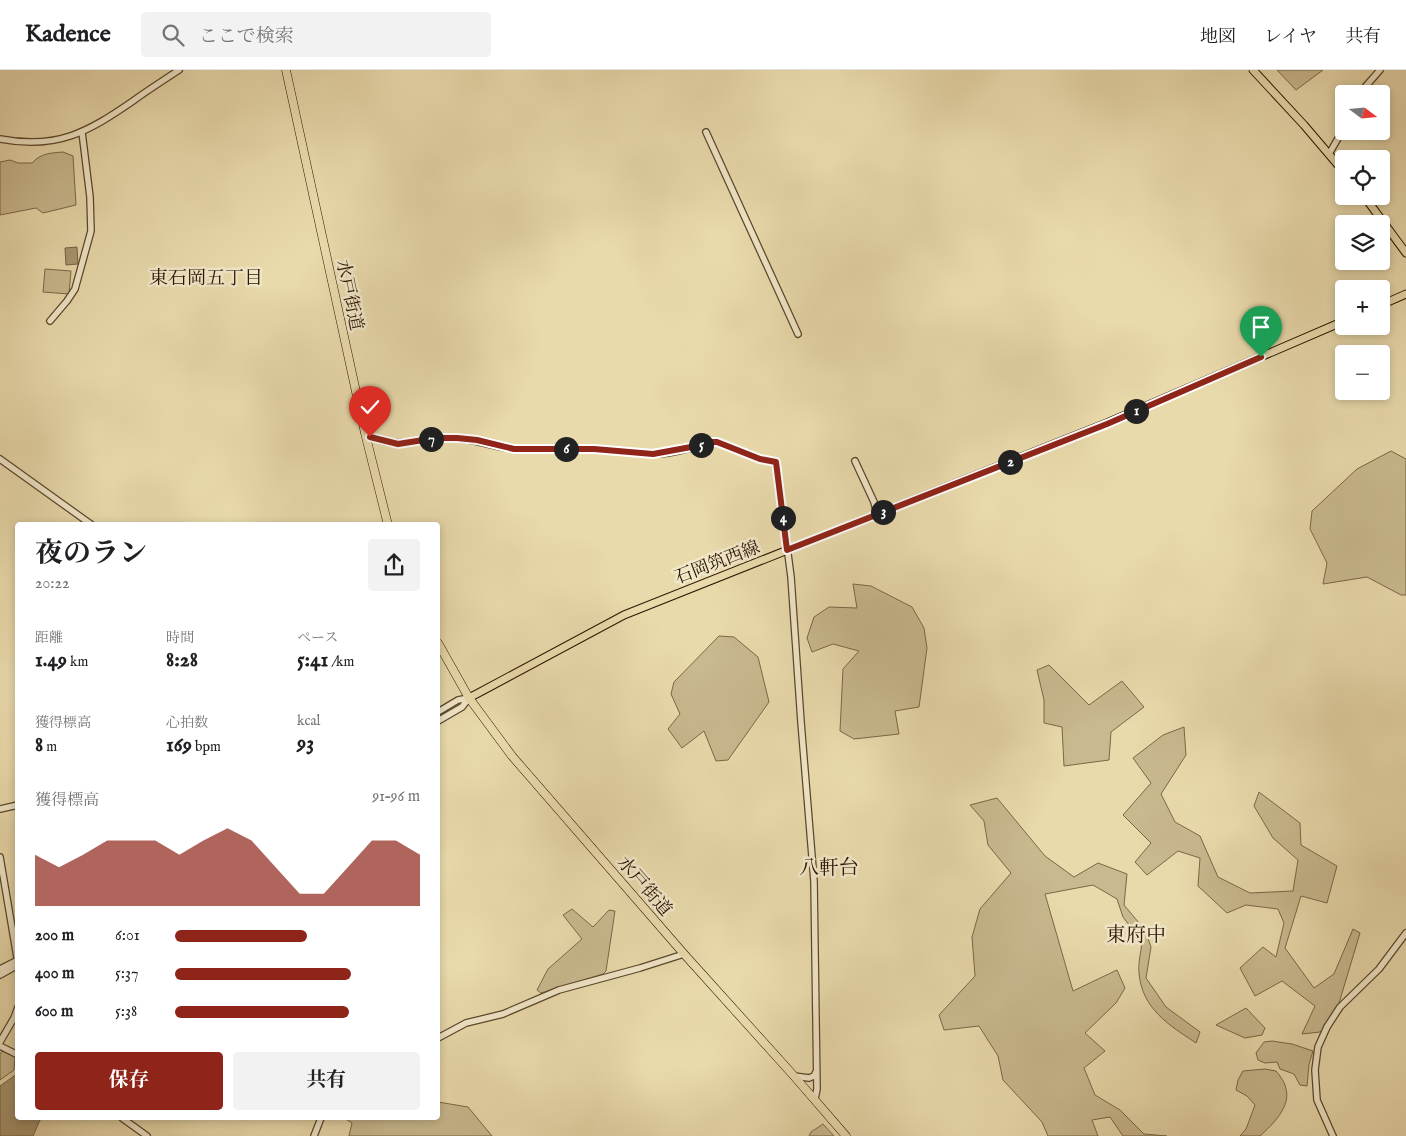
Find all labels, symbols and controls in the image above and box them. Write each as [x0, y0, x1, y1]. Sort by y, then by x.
search box [141, 12, 491, 57]
text: Kadence [25, 19, 111, 50]
icon: search [159, 21, 187, 49]
text: ここで検索 [199, 25, 294, 49]
text: 地図 [1200, 26, 1236, 49]
text: レイヤ [1264, 26, 1317, 49]
text: 共有 [1345, 26, 1381, 49]
north arrow [1335, 85, 1390, 140]
map controls [1335, 85, 1390, 400]
button: locate [1335, 150, 1390, 205]
button: layers [1335, 215, 1390, 270]
street label: 水戸街道 [330, 258, 367, 333]
district label: 東石岡五丁目 [149, 267, 263, 291]
button: + [1335, 280, 1390, 335]
pin [1240, 306, 1282, 357]
icon: arrive [1247, 313, 1275, 341]
button: − [1335, 345, 1390, 400]
pin [349, 386, 391, 437]
icon: check [356, 393, 384, 421]
pin: 1 [1124, 398, 1148, 424]
text: 1 [1134, 402, 1139, 420]
pin: 7 [418, 426, 444, 452]
text: 7 [428, 430, 435, 448]
pin: 5 [688, 432, 714, 458]
pin: 6 [554, 436, 578, 462]
text: 5 [699, 436, 704, 454]
text: 6 [564, 440, 569, 458]
pin: 2 [998, 450, 1022, 474]
text: 2 [1007, 453, 1014, 471]
pin: 3 [870, 500, 896, 524]
text: 3 [881, 503, 886, 521]
pin: 4 [770, 506, 796, 530]
text: 4 [780, 509, 787, 527]
text: 夜のラン [35, 537, 147, 572]
street label: 石岡筑西線 [671, 537, 764, 590]
button: share [368, 539, 420, 591]
text: 20:22 [35, 574, 70, 594]
text: 距離 [35, 629, 63, 647]
text: 時間 [166, 629, 194, 647]
text: ペース [297, 629, 338, 647]
text: 1.49 [35, 647, 67, 674]
text: 8:28 [166, 647, 198, 674]
text: 5:41 [297, 647, 328, 674]
text: km [67, 653, 88, 671]
text: /km [328, 653, 354, 671]
text: kcal [297, 712, 320, 730]
text: 獲得標高 [35, 714, 91, 732]
text: 心拍数 [166, 714, 208, 732]
text: 93 [297, 730, 314, 757]
text: 8 [35, 732, 43, 759]
text: 169 [166, 732, 192, 759]
text: m [43, 738, 57, 756]
text: bpm [192, 738, 221, 756]
text: 91–96 m [372, 787, 420, 807]
text: 獲得標高 [35, 791, 99, 811]
street label: 水戸街道 [612, 852, 676, 922]
district label: 八軒台 [799, 856, 859, 881]
district label: 東府中 [1106, 923, 1166, 948]
text: 200 m [35, 926, 74, 946]
text: 6:01 [115, 926, 140, 946]
text: 400 m [35, 964, 74, 984]
text: 5:37 [115, 964, 138, 984]
text: 600 m [35, 1002, 73, 1022]
text: 5:38 [115, 1002, 137, 1022]
button: 保存 [35, 1052, 223, 1110]
button: 共有 [233, 1052, 420, 1110]

